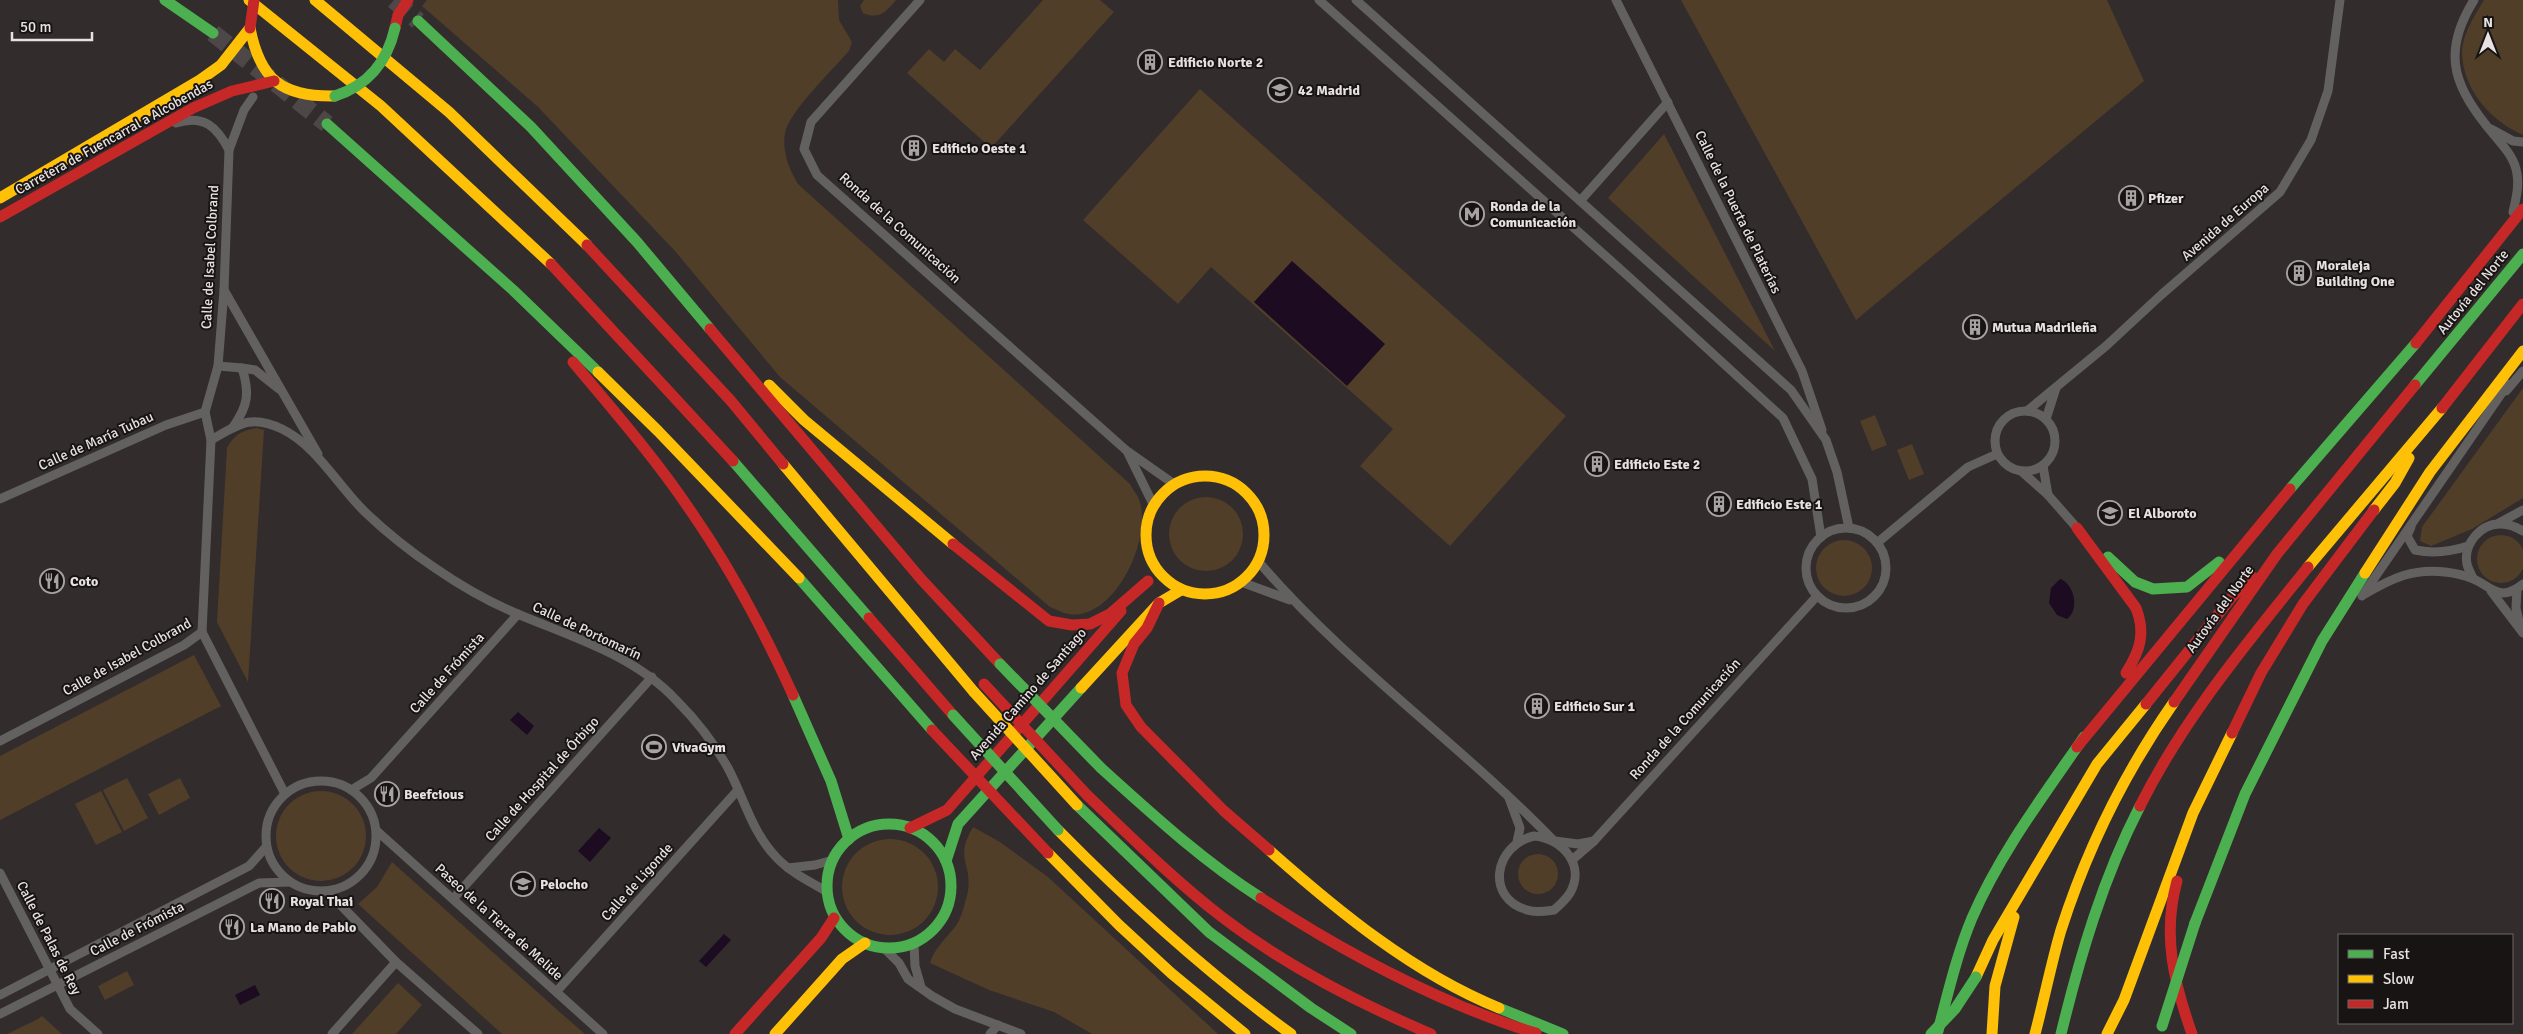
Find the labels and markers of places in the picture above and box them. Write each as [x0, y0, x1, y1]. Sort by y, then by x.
building icon: Edificio Norte 2 [1137, 49, 1163, 75]
place label: Edificio Norte 2 [1168, 54, 1263, 71]
school or university icon: 42 Madrid [1267, 77, 1293, 103]
place label: 42 Madrid [1298, 82, 1361, 99]
building icon: Edificio Oeste 1 [901, 135, 927, 161]
place label: Edificio Oeste 1 [932, 140, 1027, 157]
building icon: Pfizer [2118, 185, 2144, 211]
place label: Pfizer [2148, 190, 2184, 207]
place label: Ronda de la Comunicación [1490, 198, 1577, 231]
metro station icon: Ronda de la Comunicación [1459, 201, 1485, 227]
place label: Moraleja Building One [2316, 257, 2395, 290]
building icon: Moraleja Building One [2286, 260, 2312, 286]
building icon: Mutua Madrileña [1962, 314, 1988, 340]
place label: Mutua Madrileña [1992, 319, 2097, 336]
building icon: Edificio Este 2 [1584, 451, 1610, 477]
place label: Edificio Este 2 [1614, 456, 1700, 473]
building icon: Edificio Este 1 [1706, 491, 1732, 517]
place label: Edificio Este 1 [1736, 496, 1823, 513]
school or university icon: El Alboroto [2097, 500, 2123, 526]
place label: El Alboroto [2128, 505, 2197, 522]
restaurant icon: Coto [39, 568, 65, 594]
place label: Coto [70, 573, 98, 590]
building icon: Edificio Sur 1 [1524, 693, 1550, 719]
place label: Edificio Sur 1 [1554, 698, 1635, 715]
sports icon: VivaGym [641, 734, 667, 760]
place label: VivaGym [672, 739, 726, 756]
restaurant icon: Beefcious [374, 781, 400, 807]
place label: Beefcious [404, 786, 464, 803]
school or university icon: Pelocho [510, 871, 536, 897]
place label: Pelocho [540, 876, 588, 893]
restaurant icon: Royal Thai [259, 888, 285, 914]
place label: Royal Thai [290, 893, 353, 910]
restaurant icon: La Mano de Pablo [219, 914, 245, 940]
place label: La Mano de Pablo [250, 919, 356, 936]

